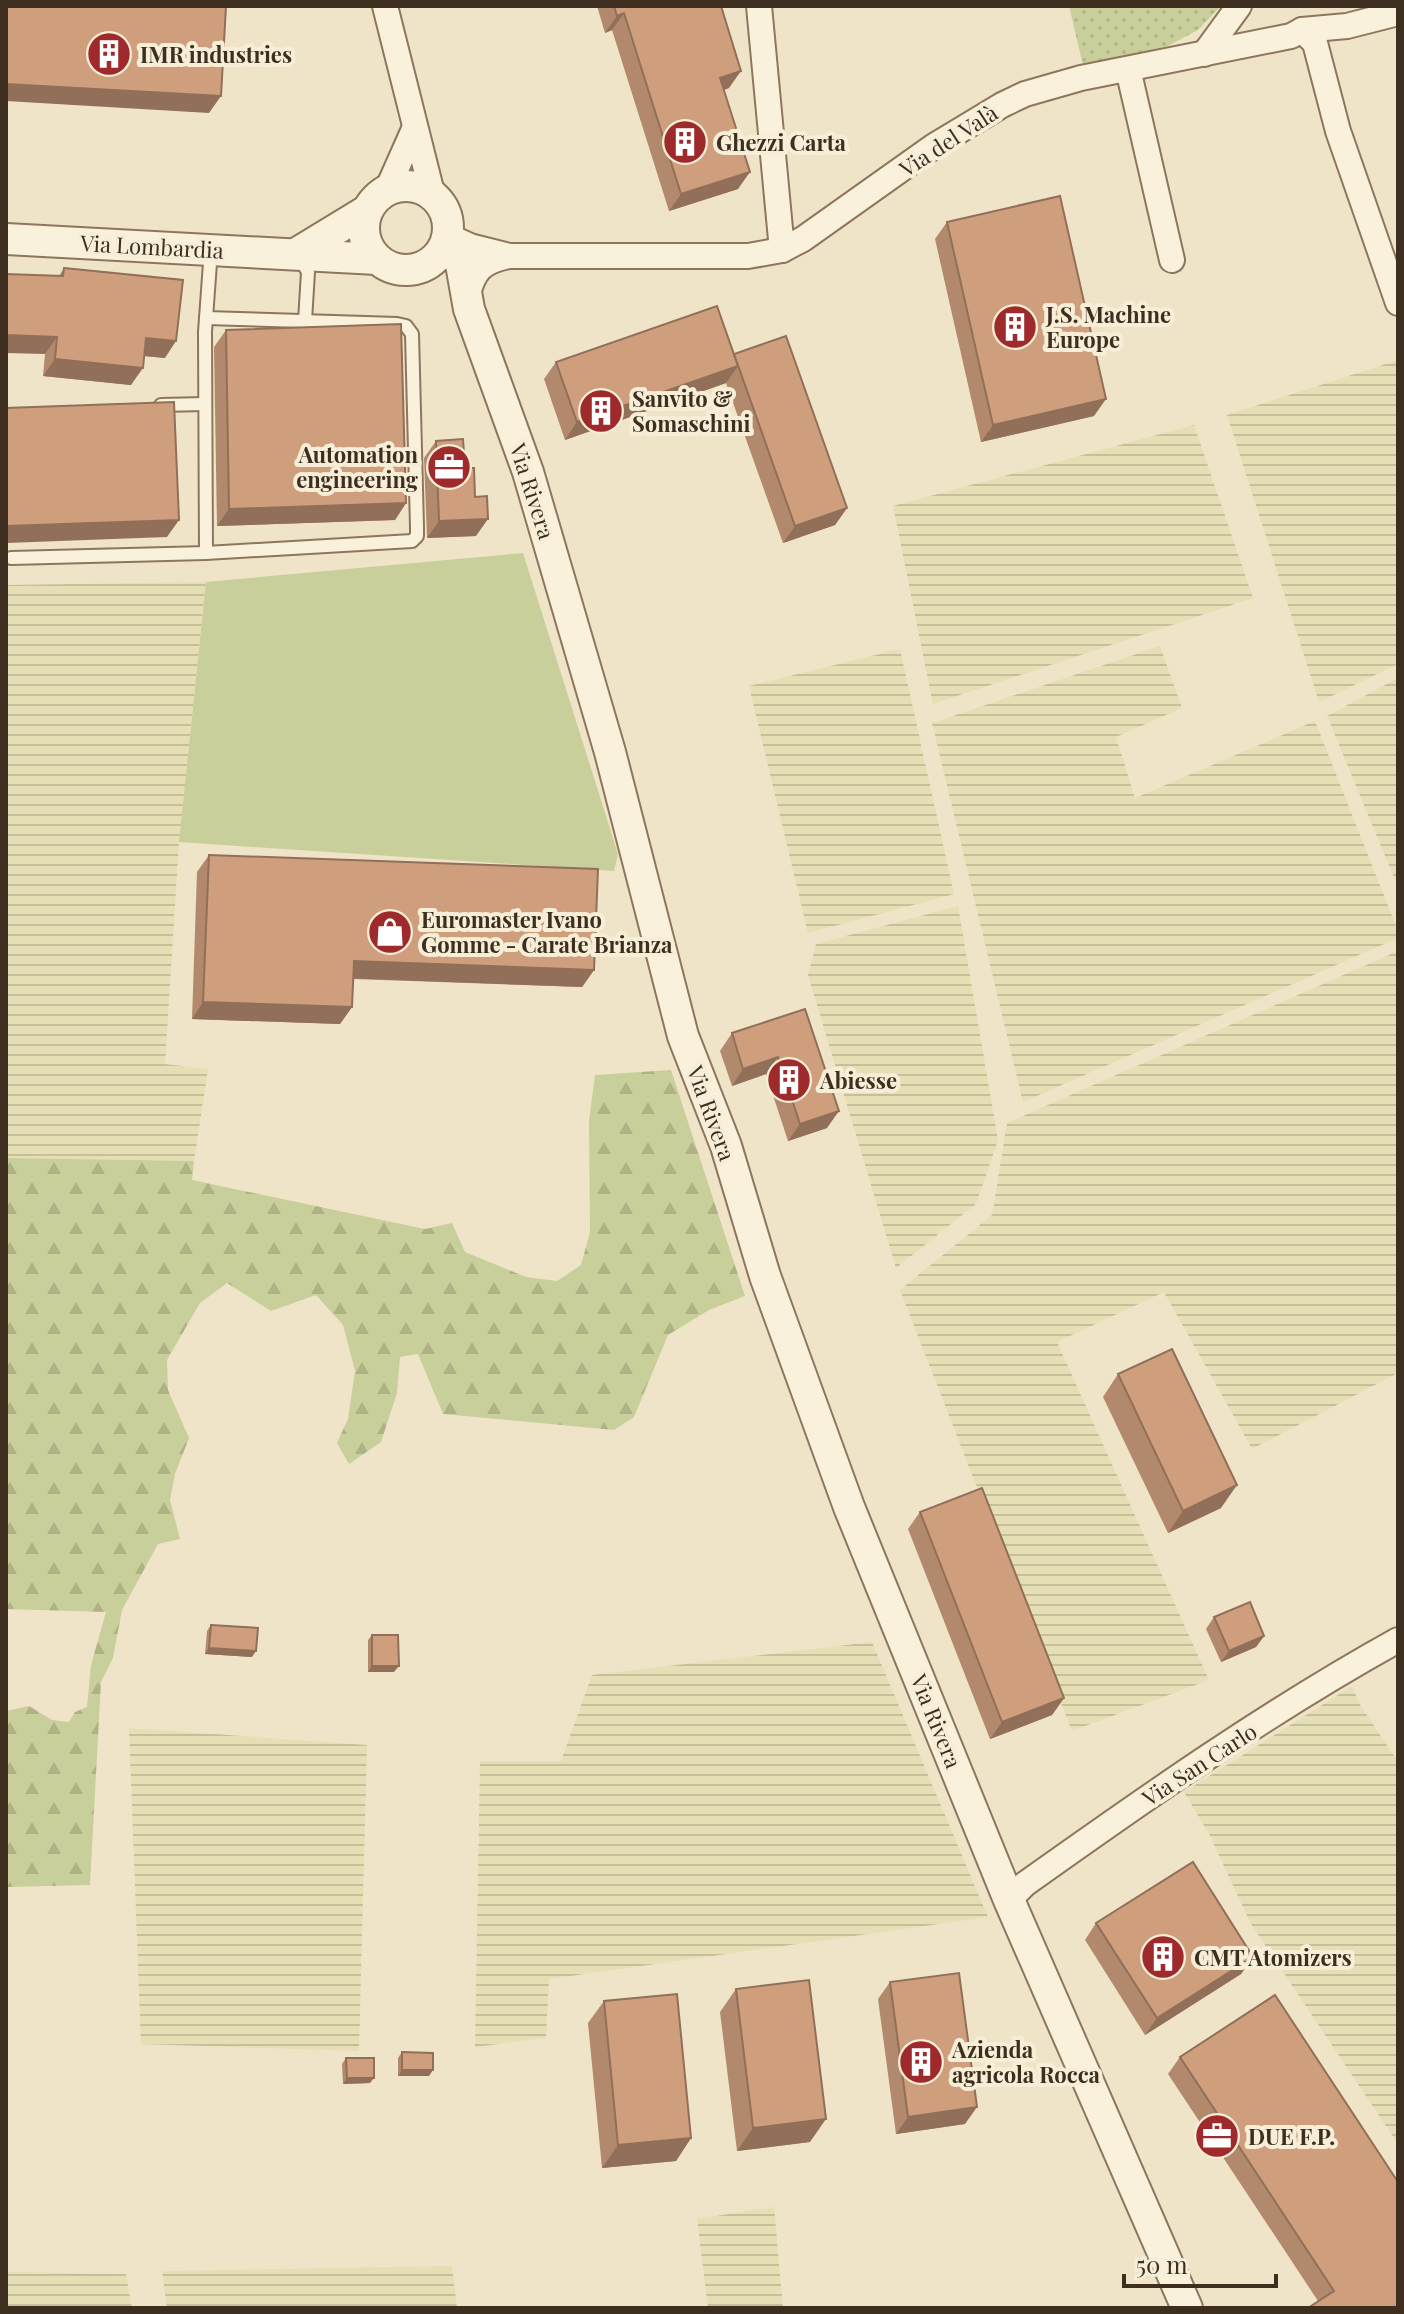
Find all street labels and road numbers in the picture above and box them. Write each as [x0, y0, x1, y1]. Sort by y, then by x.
street label: Via del Valà [892, 97, 1003, 183]
street label: Via Lombardia [79, 227, 224, 265]
street label: Via Rivera [503, 438, 563, 543]
street label: Via Rivera [681, 1060, 743, 1165]
street label: Via Rivera [904, 1669, 969, 1773]
street label: Via San Carlo [1135, 1716, 1262, 1813]

